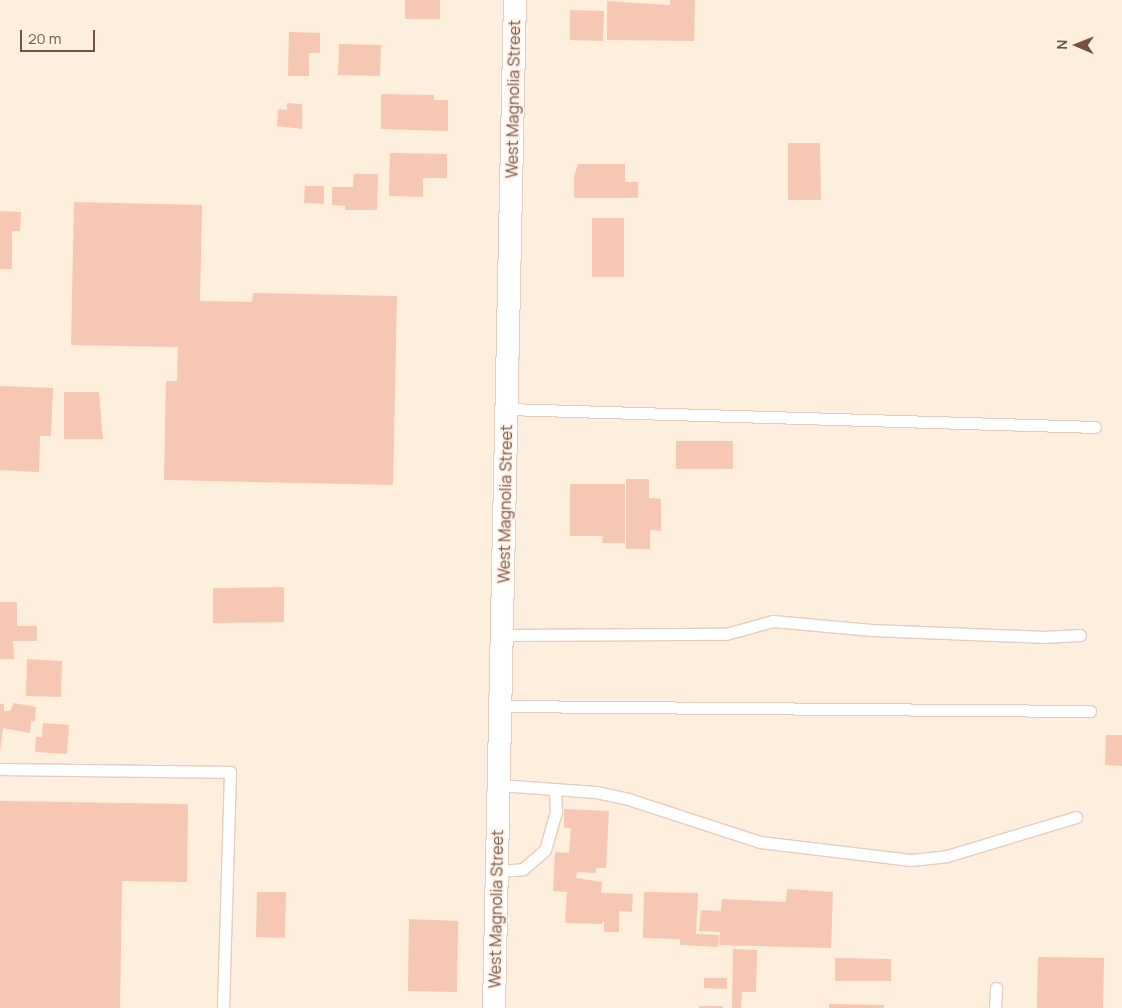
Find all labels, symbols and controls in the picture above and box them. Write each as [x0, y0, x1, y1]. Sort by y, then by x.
scale bar [22, 20, 98, 52]
street label: West Magnolia Street [502, 20, 524, 178]
north arrow [1052, 20, 1102, 70]
text: 20 m [28, 28, 61, 49]
text: N [1052, 40, 1071, 50]
street label: West Magnolia Street [494, 425, 516, 583]
street label: West Magnolia Street [485, 830, 507, 988]

